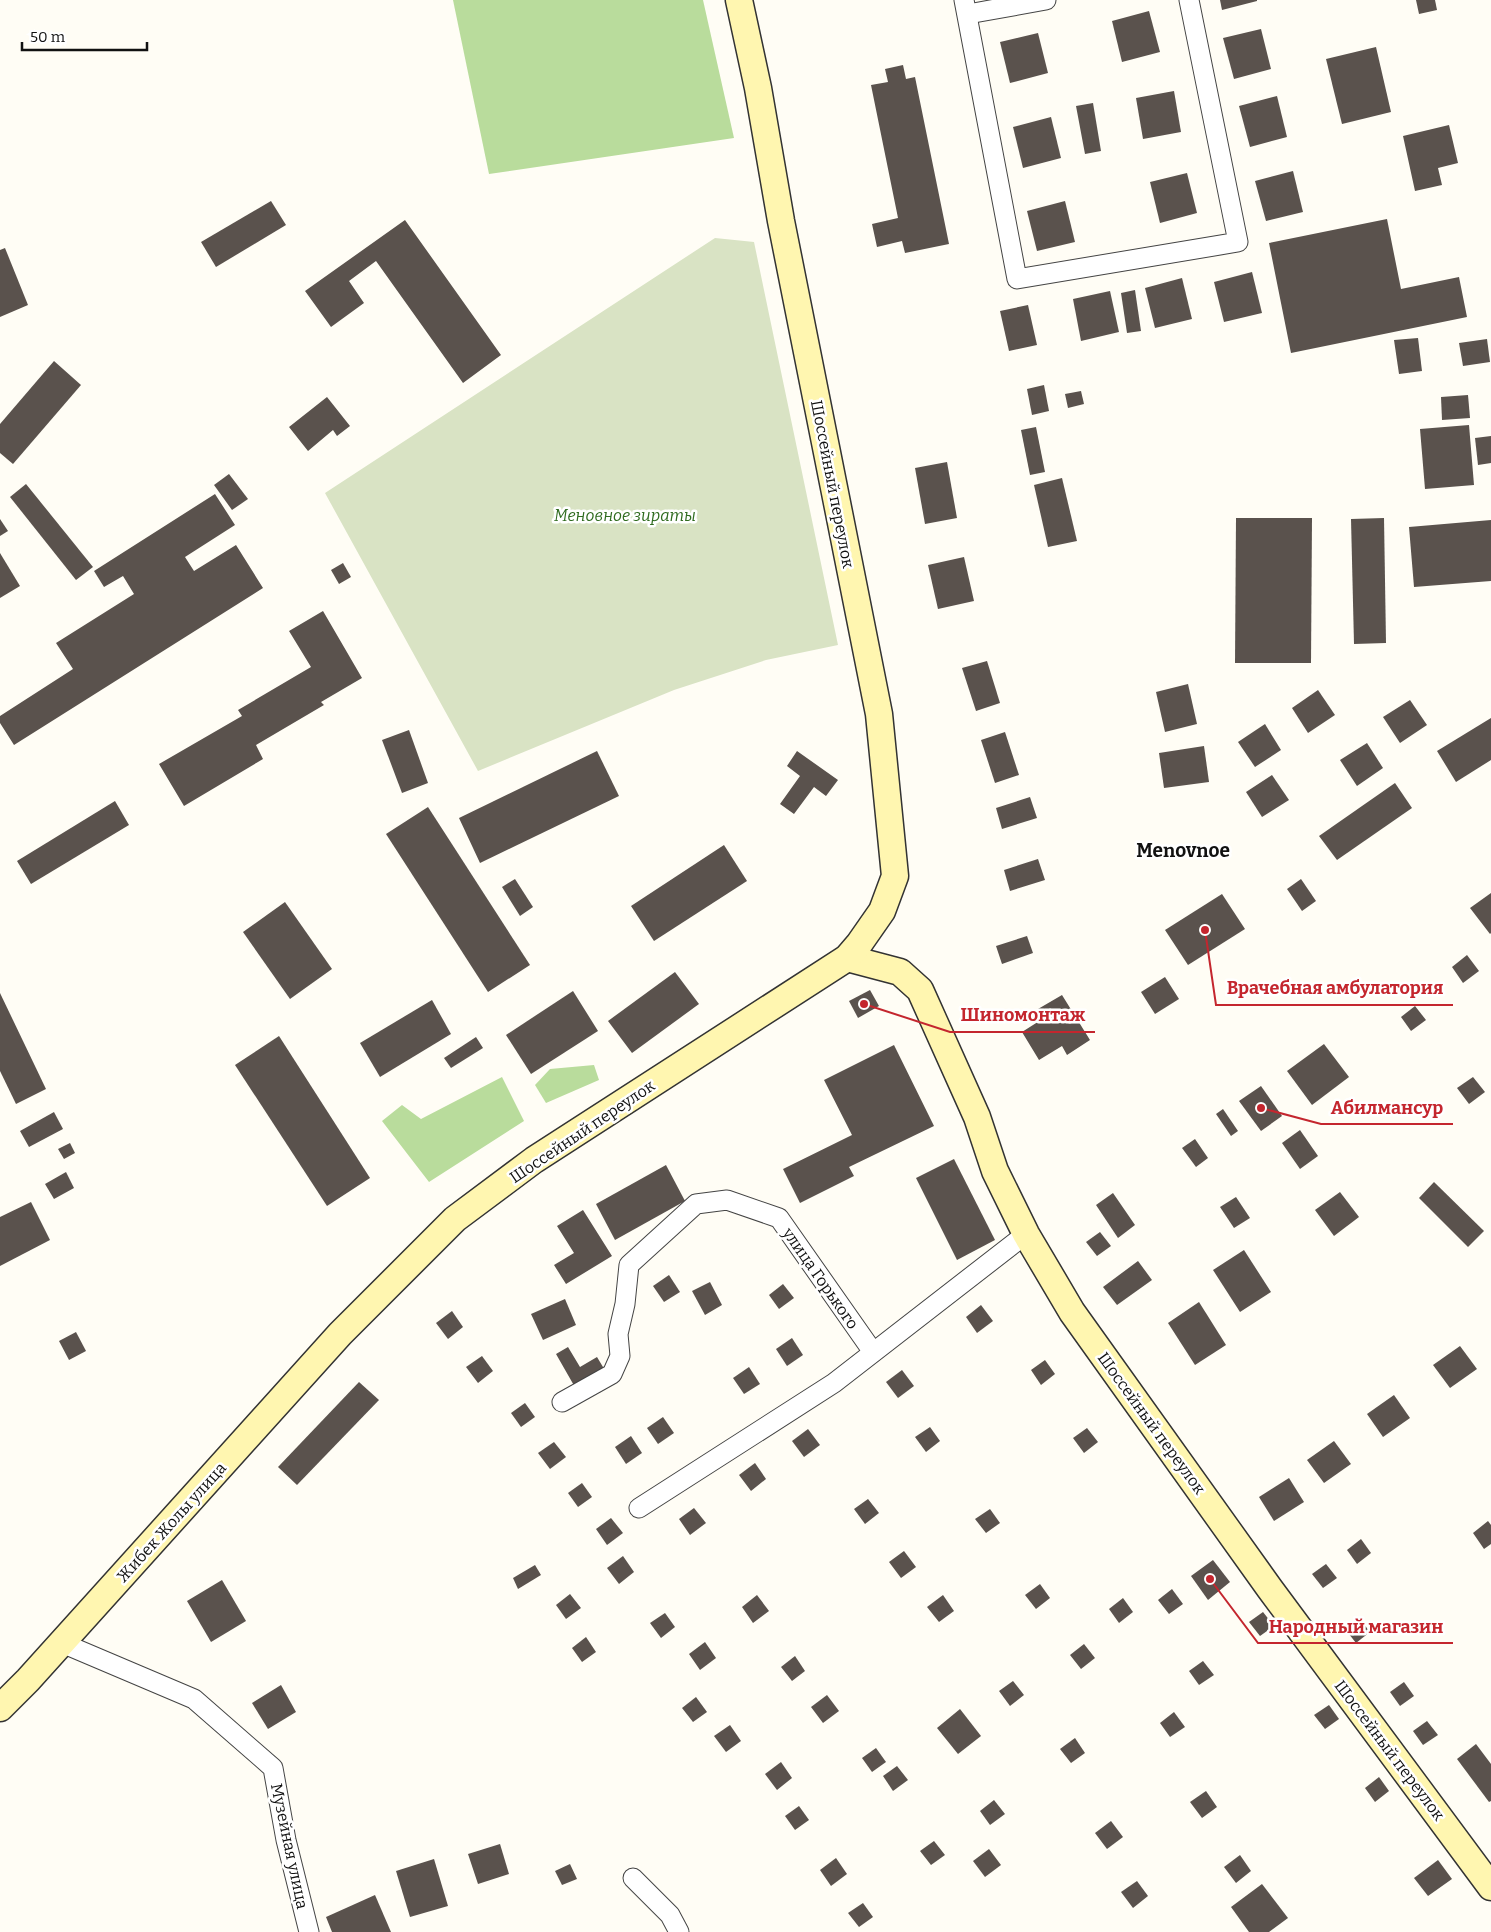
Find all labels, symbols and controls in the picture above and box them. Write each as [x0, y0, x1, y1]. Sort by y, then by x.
scale bar [22, 20, 148, 52]
text: 50 m [30, 28, 66, 46]
street label: Шоссейный переулок [807, 398, 858, 570]
park label: Меновное зираты [554, 506, 696, 525]
district label: Menovnoe [1136, 839, 1230, 862]
callout: Врачебная амбулатория [1216, 972, 1453, 1005]
text: Врачебная амбулатория [1227, 977, 1443, 999]
callout: Шиномонтаж [950, 999, 1095, 1032]
text: Шиномонтаж [961, 1004, 1086, 1026]
street label: Шоссейный переулок [506, 1075, 659, 1187]
callout: Абилмансур [1321, 1091, 1453, 1124]
text: Абилмансур [1331, 1097, 1443, 1119]
street label: улица Горького [778, 1223, 863, 1333]
street label: Шоссейный переулок [1094, 1349, 1210, 1498]
street label: Жибек Жолы улица [113, 1458, 230, 1586]
callout: Народный магазин [1258, 1610, 1453, 1643]
text: Народный магазин [1269, 1616, 1443, 1638]
street label: Шоссейный переулок [1331, 1676, 1449, 1825]
street label: Музейная улица [267, 1782, 312, 1911]

